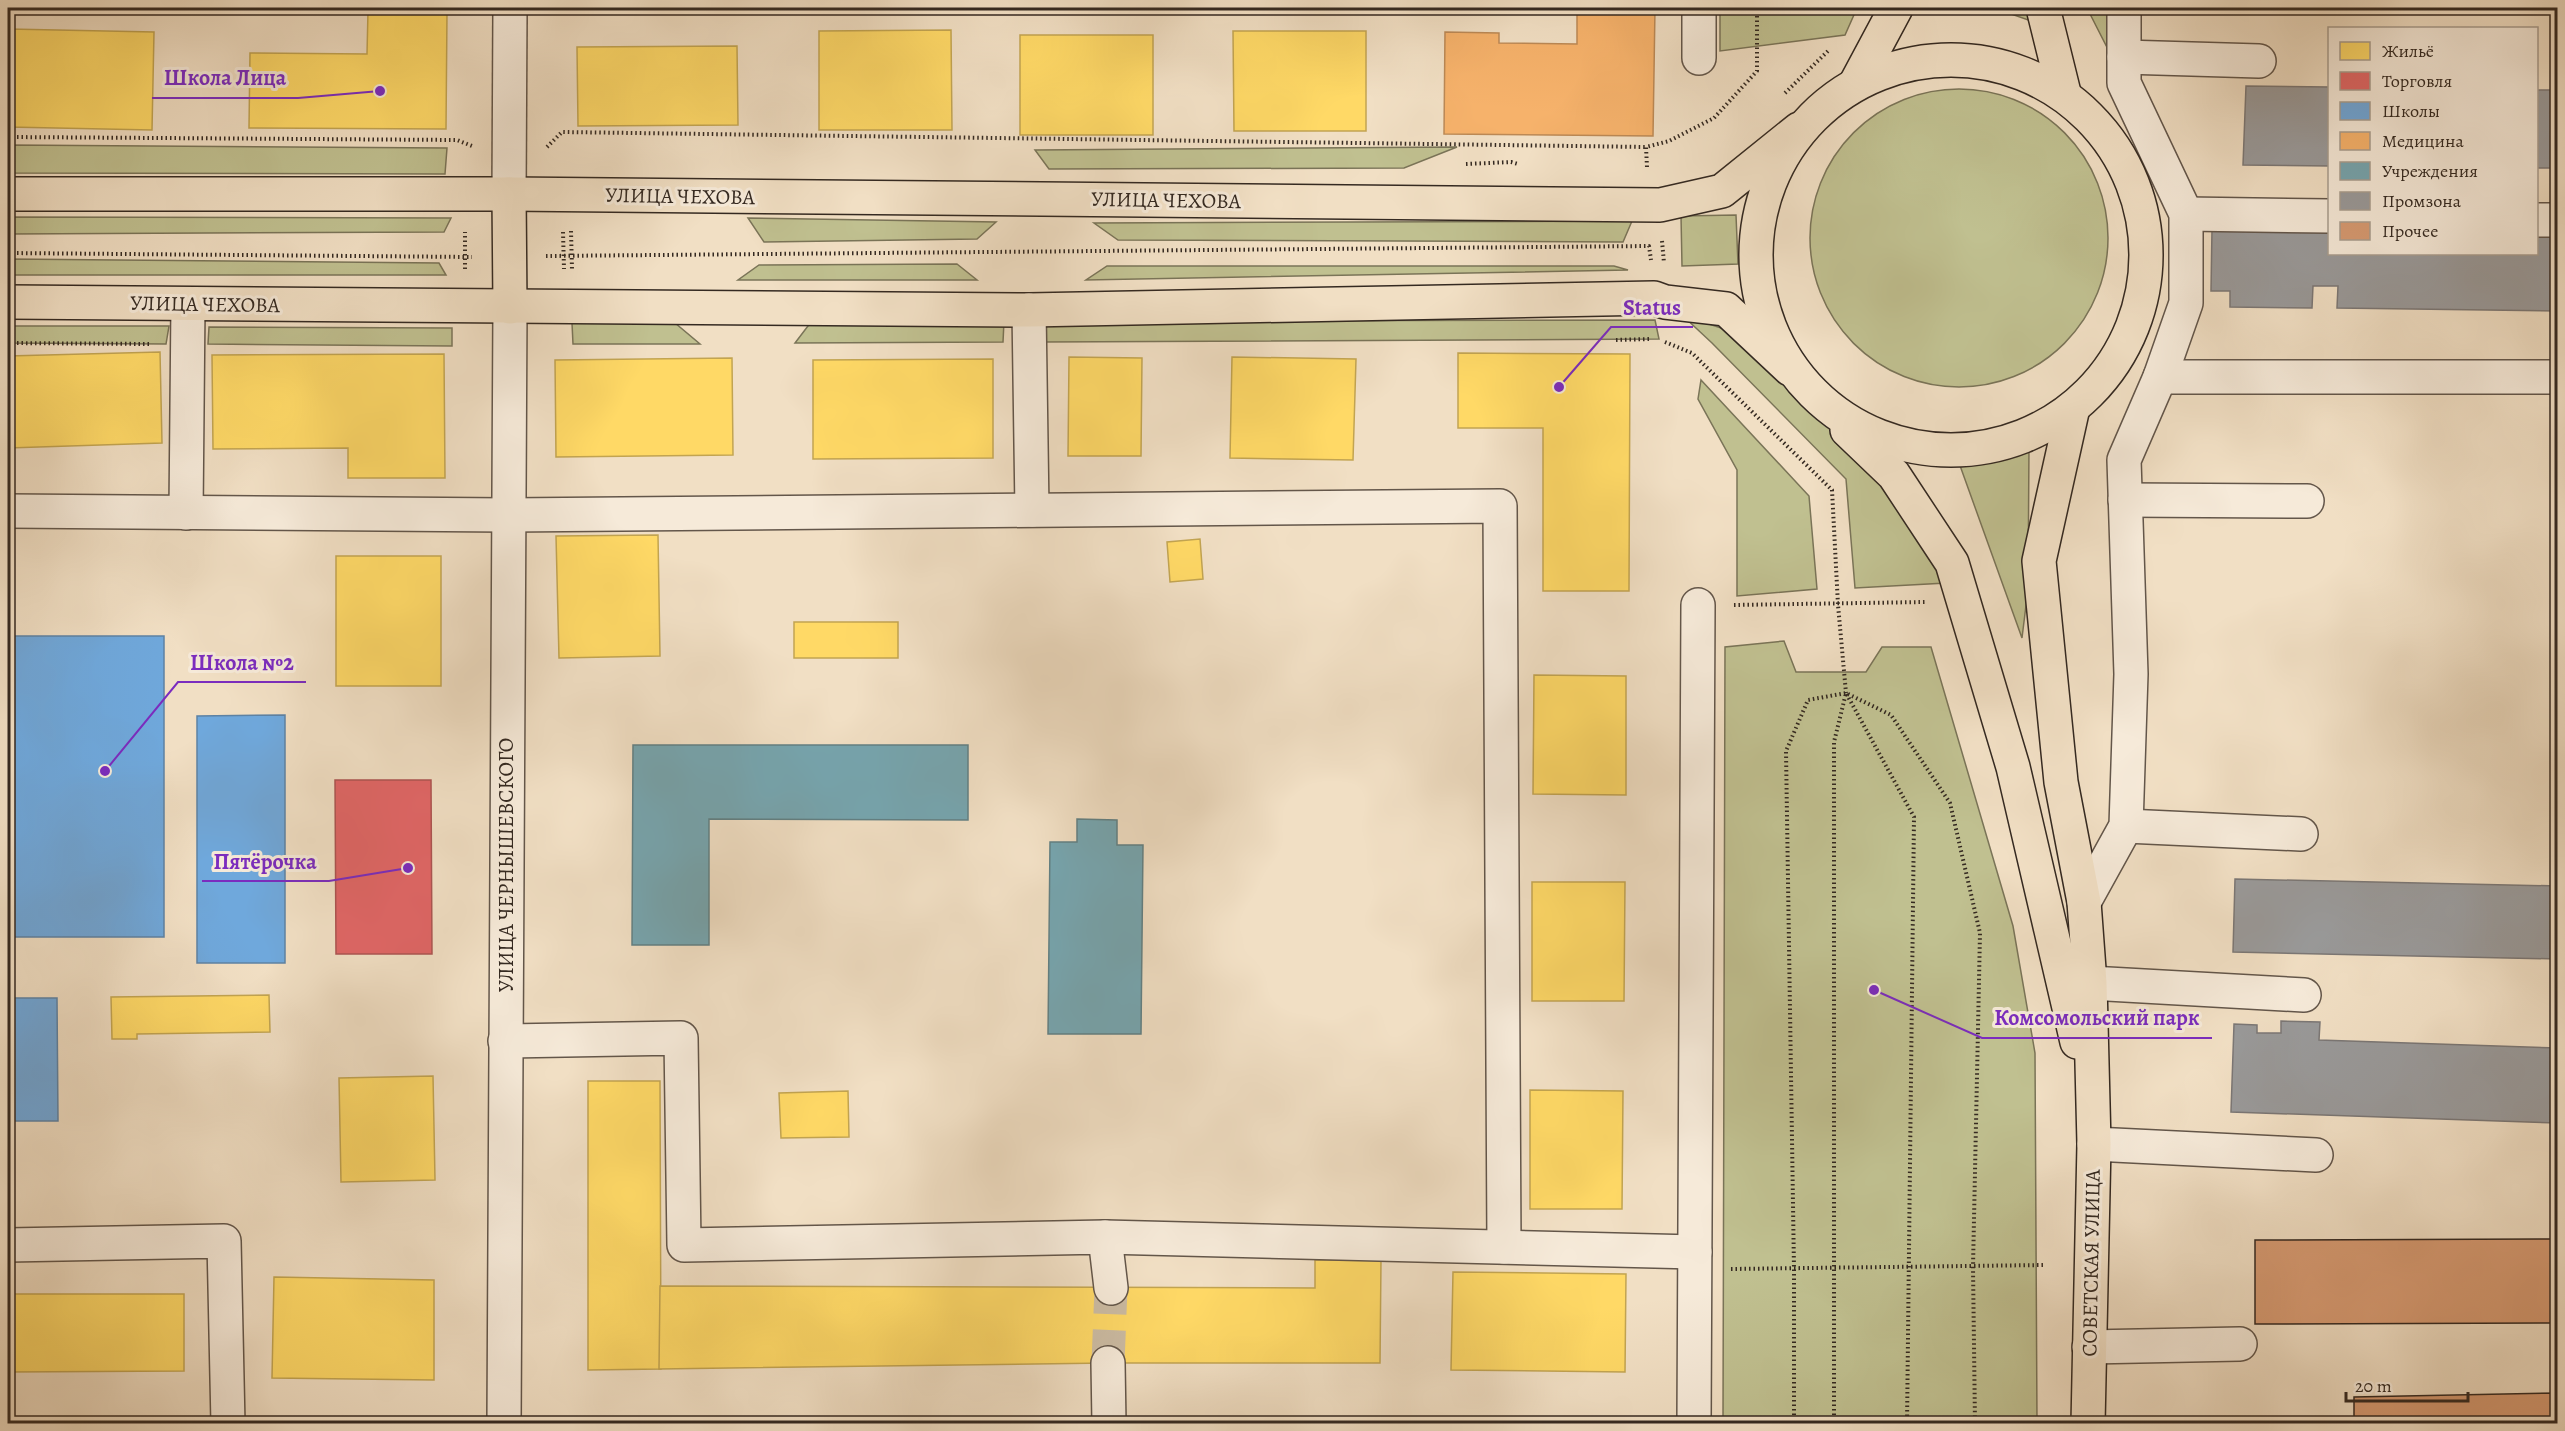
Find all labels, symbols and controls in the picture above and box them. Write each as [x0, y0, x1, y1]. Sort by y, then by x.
legend [2328, 27, 2538, 255]
text: Жильё [2382, 39, 2434, 63]
callout: Школа Лица [152, 58, 298, 98]
text: Школа Лица [164, 63, 287, 93]
text: Торговля [2382, 69, 2452, 93]
text: Школы [2382, 99, 2440, 123]
text: Медицина [2382, 129, 2465, 153]
text: Учреждения [2382, 159, 2478, 183]
street label: УЛИЦА ЧЕХОВА [605, 181, 756, 211]
street label: УЛИЦА ЧЕХОВА [1091, 185, 1242, 215]
text: Промзона [2382, 189, 2462, 213]
text: Прочее [2382, 219, 2438, 243]
callout: Status [1611, 287, 1693, 327]
street label: УЛИЦА ЧЕХОВА [130, 289, 281, 319]
text: Status [1623, 293, 1681, 323]
callout: Школа №2 [178, 642, 306, 682]
text: Школа №2 [190, 648, 294, 678]
street label: УЛИЦА ЧЕРНЫШЕВСКОГО [492, 738, 520, 992]
callout: Пятёрочка [202, 841, 329, 881]
text: Пятёрочка [213, 847, 317, 877]
callout: Комсомольский парк [1982, 998, 2212, 1038]
text: Комсомольский парк [1994, 1003, 2200, 1033]
street label: СОВЕТСКАЯ УЛИЦА [2075, 1169, 2107, 1357]
scale bar [2346, 1365, 2468, 1403]
text: 20 m [2355, 1374, 2392, 1398]

